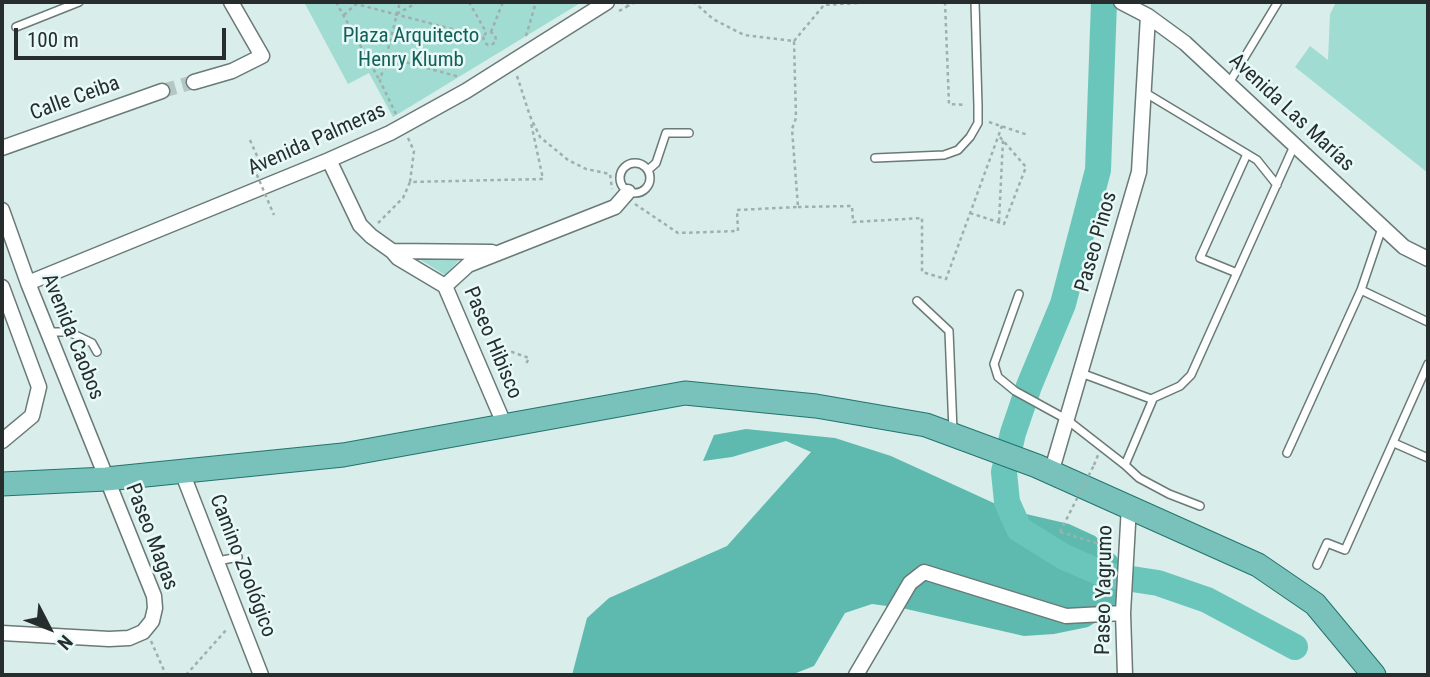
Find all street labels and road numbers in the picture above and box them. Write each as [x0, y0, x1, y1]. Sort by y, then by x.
street label: Avenida Las Marías [1223, 49, 1359, 177]
street label: Calle Ceiba [27, 71, 123, 127]
street label: Avenida Palmeras [244, 98, 390, 182]
street label: Paseo Pinos [1071, 189, 1123, 295]
street label: Avenida Caobos [35, 270, 109, 404]
street label: Paseo Hibisco [457, 283, 527, 403]
street label: Paseo Magas [119, 480, 183, 594]
street label: Camino Zoológico [203, 491, 281, 641]
street label: Paseo Yagrumo [1091, 525, 1119, 655]

